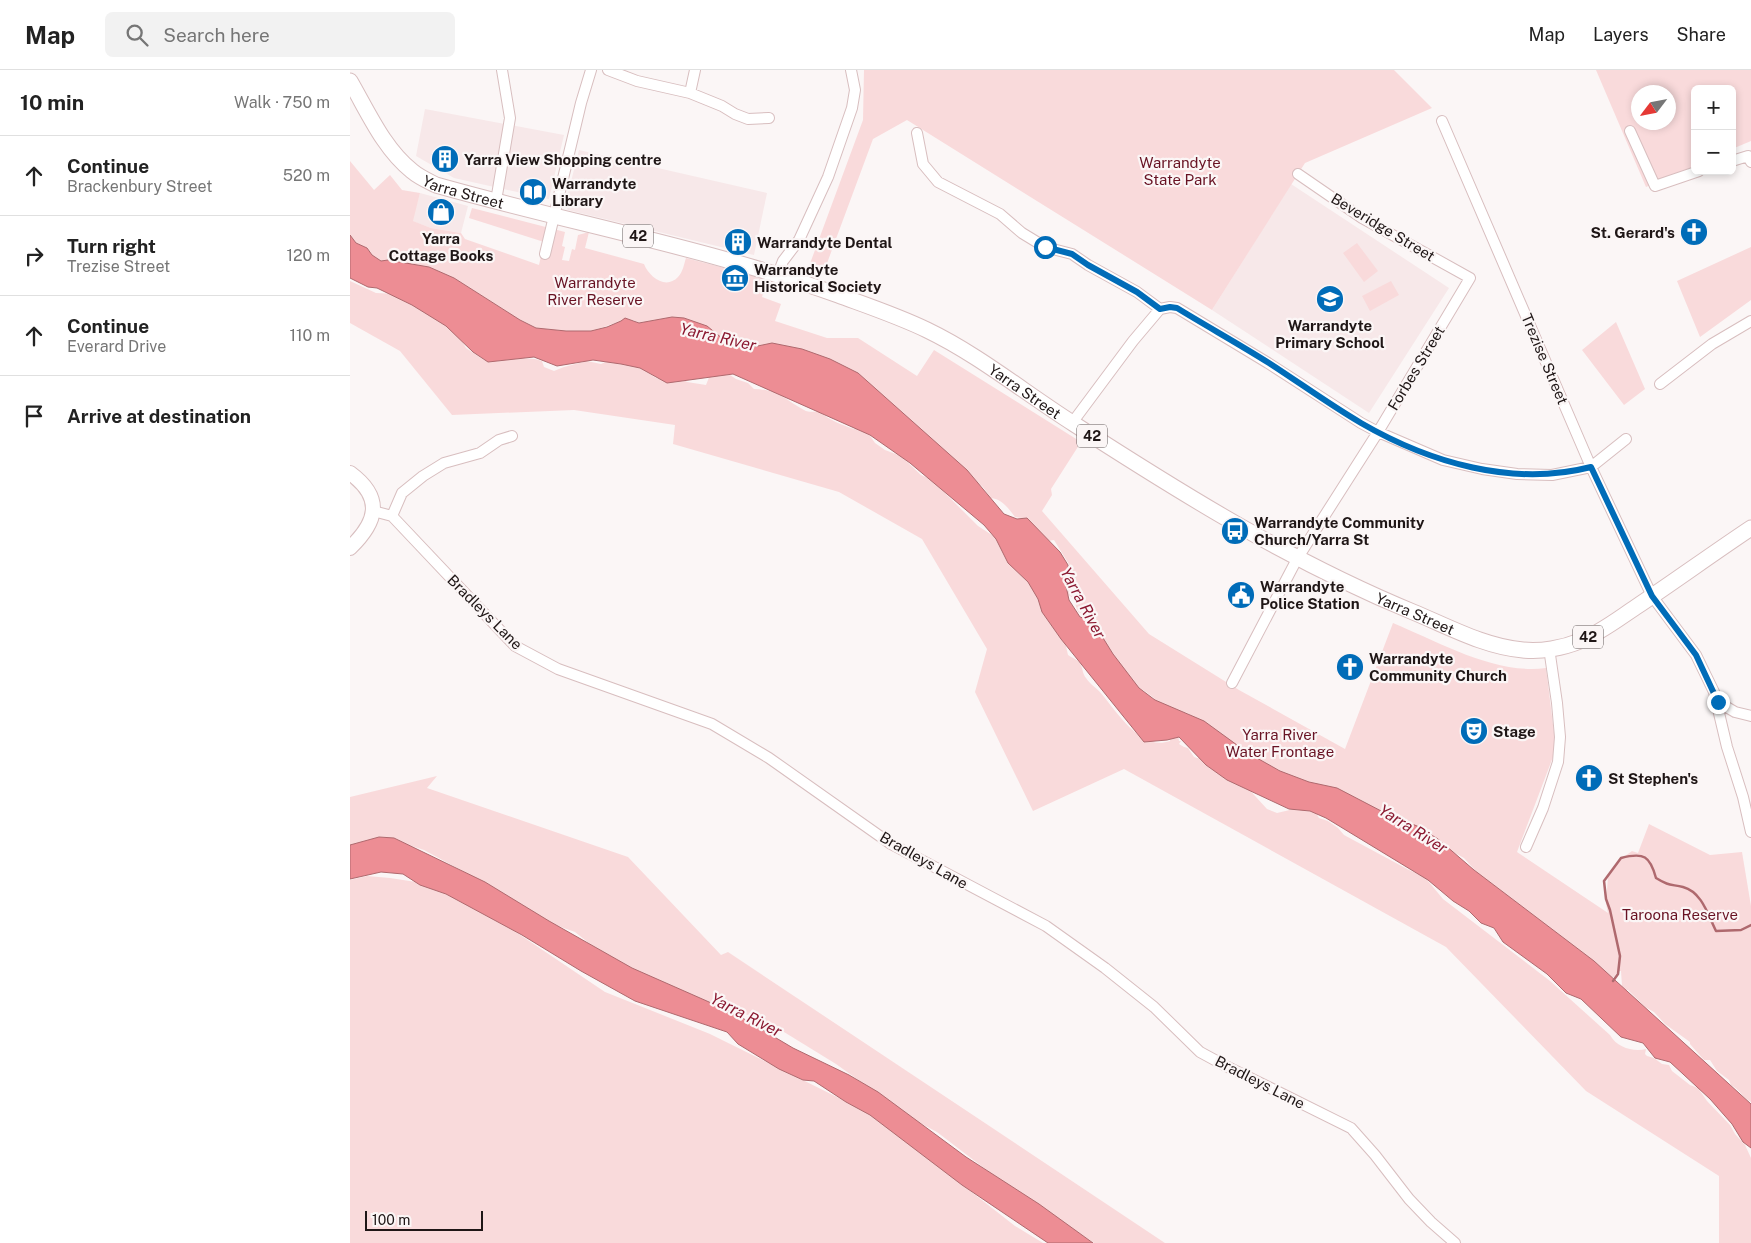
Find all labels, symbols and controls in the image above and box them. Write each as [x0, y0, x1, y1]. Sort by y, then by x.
search box [105, 12, 455, 57]
text: Map [25, 21, 75, 49]
icon: search [123, 21, 151, 49]
text: Search here [163, 24, 270, 46]
text: Map [1529, 24, 1565, 45]
text: Layers [1593, 24, 1649, 45]
text: Share [1677, 24, 1726, 45]
north arrow [1631, 85, 1676, 130]
map controls [1691, 85, 1736, 175]
button: + [1691, 85, 1736, 130]
text: 10 min [20, 90, 84, 115]
text: Walk · 750 m [234, 93, 330, 112]
button: − [1691, 130, 1736, 175]
building icon: Yarra View Shopping centre [430, 144, 460, 174]
place label: Yarra View Shopping centre [464, 151, 662, 168]
park label: Warrandyte State Park [1139, 154, 1221, 188]
text: Continue [67, 155, 149, 177]
icon: ahead [20, 162, 48, 190]
text: 520 m [283, 166, 330, 185]
street label: Yarra Street [420, 171, 506, 211]
place label: Warrandyte Library [552, 175, 636, 209]
text: Brackenbury Street [67, 177, 213, 196]
library icon: Warrandyte Library [518, 177, 548, 207]
street label: Beveridge Street [1328, 189, 1438, 265]
shop icon: Yarra Cottage Books [426, 197, 456, 227]
church icon: St. Gerard's [1679, 217, 1709, 247]
road number: 42 [623, 224, 653, 248]
place label: St. Gerard's [1591, 224, 1675, 241]
building icon: Warrandyte Dental [723, 227, 753, 257]
place label: Yarra Cottage Books [389, 230, 493, 264]
place label: Warrandyte Dental [757, 234, 892, 251]
text: Turn right [67, 235, 156, 257]
route start [1034, 236, 1057, 259]
icon: right [20, 242, 48, 270]
text: 120 m [286, 246, 330, 265]
text: Trezise Street [67, 257, 170, 276]
place label: Warrandyte Historical Society [754, 261, 882, 295]
museum icon: Warrandyte Historical Society [720, 263, 750, 293]
park label: Warrandyte River Reserve [547, 274, 643, 308]
school or university icon: Warrandyte Primary School [1315, 284, 1345, 314]
street label: Trezise Street [1518, 311, 1572, 407]
text: Continue [67, 315, 149, 337]
place label: Warrandyte Primary School [1275, 317, 1385, 351]
water label: Yarra River [678, 319, 759, 355]
icon: ahead [20, 322, 48, 350]
street label: Forbes Street [1384, 323, 1448, 413]
text: 110 m [289, 326, 330, 345]
text: Everard Drive [67, 337, 166, 356]
street label: Yarra Street [986, 360, 1064, 422]
icon: arrive [20, 402, 48, 430]
text: Arrive at destination [67, 405, 251, 427]
road number: 42 [1077, 424, 1107, 448]
place label: Warrandyte Community Church/Yarra St [1254, 514, 1425, 548]
bus stop icon: Warrandyte Community Church/Yarra St [1220, 516, 1250, 546]
water label: Yarra River [1056, 564, 1110, 643]
street label: Bradleys Lane [444, 571, 526, 653]
place label: Warrandyte Police Station [1260, 578, 1360, 612]
public building icon: Warrandyte Police Station [1226, 580, 1256, 610]
street label: Yarra Street [1374, 589, 1457, 638]
road number: 42 [1573, 626, 1603, 648]
place label: Warrandyte Community Church [1369, 650, 1507, 684]
church icon: Warrandyte Community Church [1335, 652, 1365, 682]
route end [1707, 691, 1730, 714]
theatre icon: Stage [1459, 716, 1489, 746]
place label: Stage [1493, 723, 1536, 740]
park label: Yarra River Water Frontage [1226, 726, 1334, 760]
church icon: St Stephen's [1574, 763, 1604, 793]
place label: St Stephen's [1608, 770, 1698, 787]
water label: Yarra River [1375, 800, 1452, 858]
street label: Bradleys Lane [877, 828, 971, 892]
park label: Taroona Reserve [1622, 906, 1738, 923]
water label: Yarra River [707, 989, 786, 1041]
street label: Bradleys Lane [1212, 1052, 1308, 1112]
scale bar [365, 1208, 482, 1231]
text: 100 m [372, 1212, 410, 1228]

